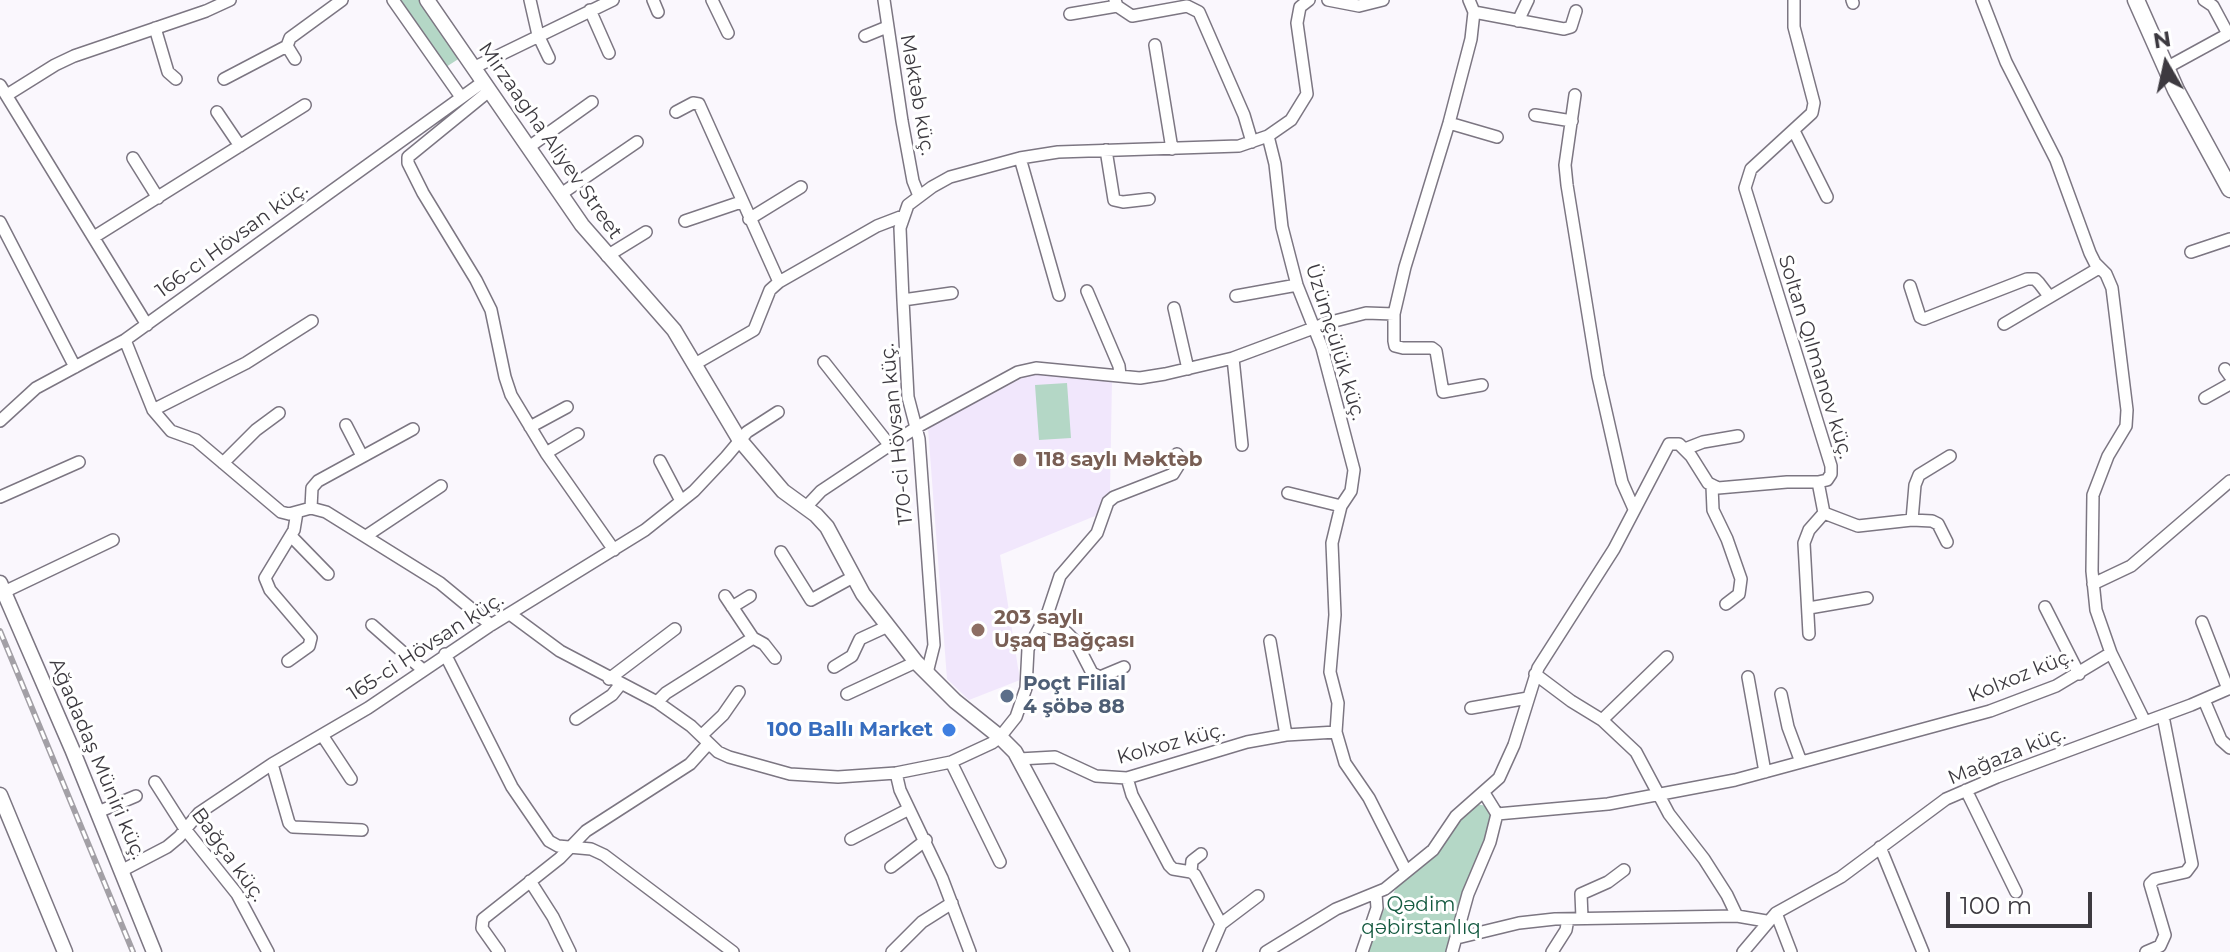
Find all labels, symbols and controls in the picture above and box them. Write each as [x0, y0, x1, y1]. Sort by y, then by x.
north arrow [2126, 24, 2206, 104]
text: N [2151, 25, 2173, 55]
street label: Məktəb küç. [895, 32, 939, 158]
street label: Mirzaagha Aliyev Street [473, 38, 627, 244]
street label: 166-cı Hövsan küç. [151, 177, 313, 303]
street label: Soltan Qılmanov küç. [1773, 252, 1857, 462]
street label: Üzümçülük küç. [1300, 261, 1370, 423]
street label: 170-ci Hövsan küç. [876, 342, 918, 526]
place label: 118 saylı Məktəb [1036, 448, 1203, 472]
marker: 118 saylı Məktəb [1011, 451, 1029, 469]
street label: 165-ci Hövsan küç. [344, 588, 508, 706]
place label: 203 saylı Uşaq Bağçası [994, 606, 1135, 653]
marker: 203 saylı Uşaq Bağçası [969, 621, 987, 639]
street label: Kolxoz küç. [1965, 644, 2077, 708]
street label: Ağadadaş Müniri küç. [44, 655, 150, 863]
place label: Poçt Filial 4 şöbə 88 [1023, 672, 1126, 719]
marker: Poçt Filial 4 şöbə 88 [998, 687, 1016, 705]
place label: 100 Ballı Market [767, 718, 933, 742]
street label: Kolxoz küç. [1114, 718, 1228, 770]
marker: 100 Ballı Market [940, 721, 958, 739]
street label: Mağaza küç. [1945, 722, 2069, 790]
street label: Bağça küç. [186, 803, 270, 907]
scale bar [1950, 876, 2096, 926]
text: 100 m [1960, 891, 2032, 920]
park label: Qədim qəbirstanlıq [1361, 893, 1481, 940]

